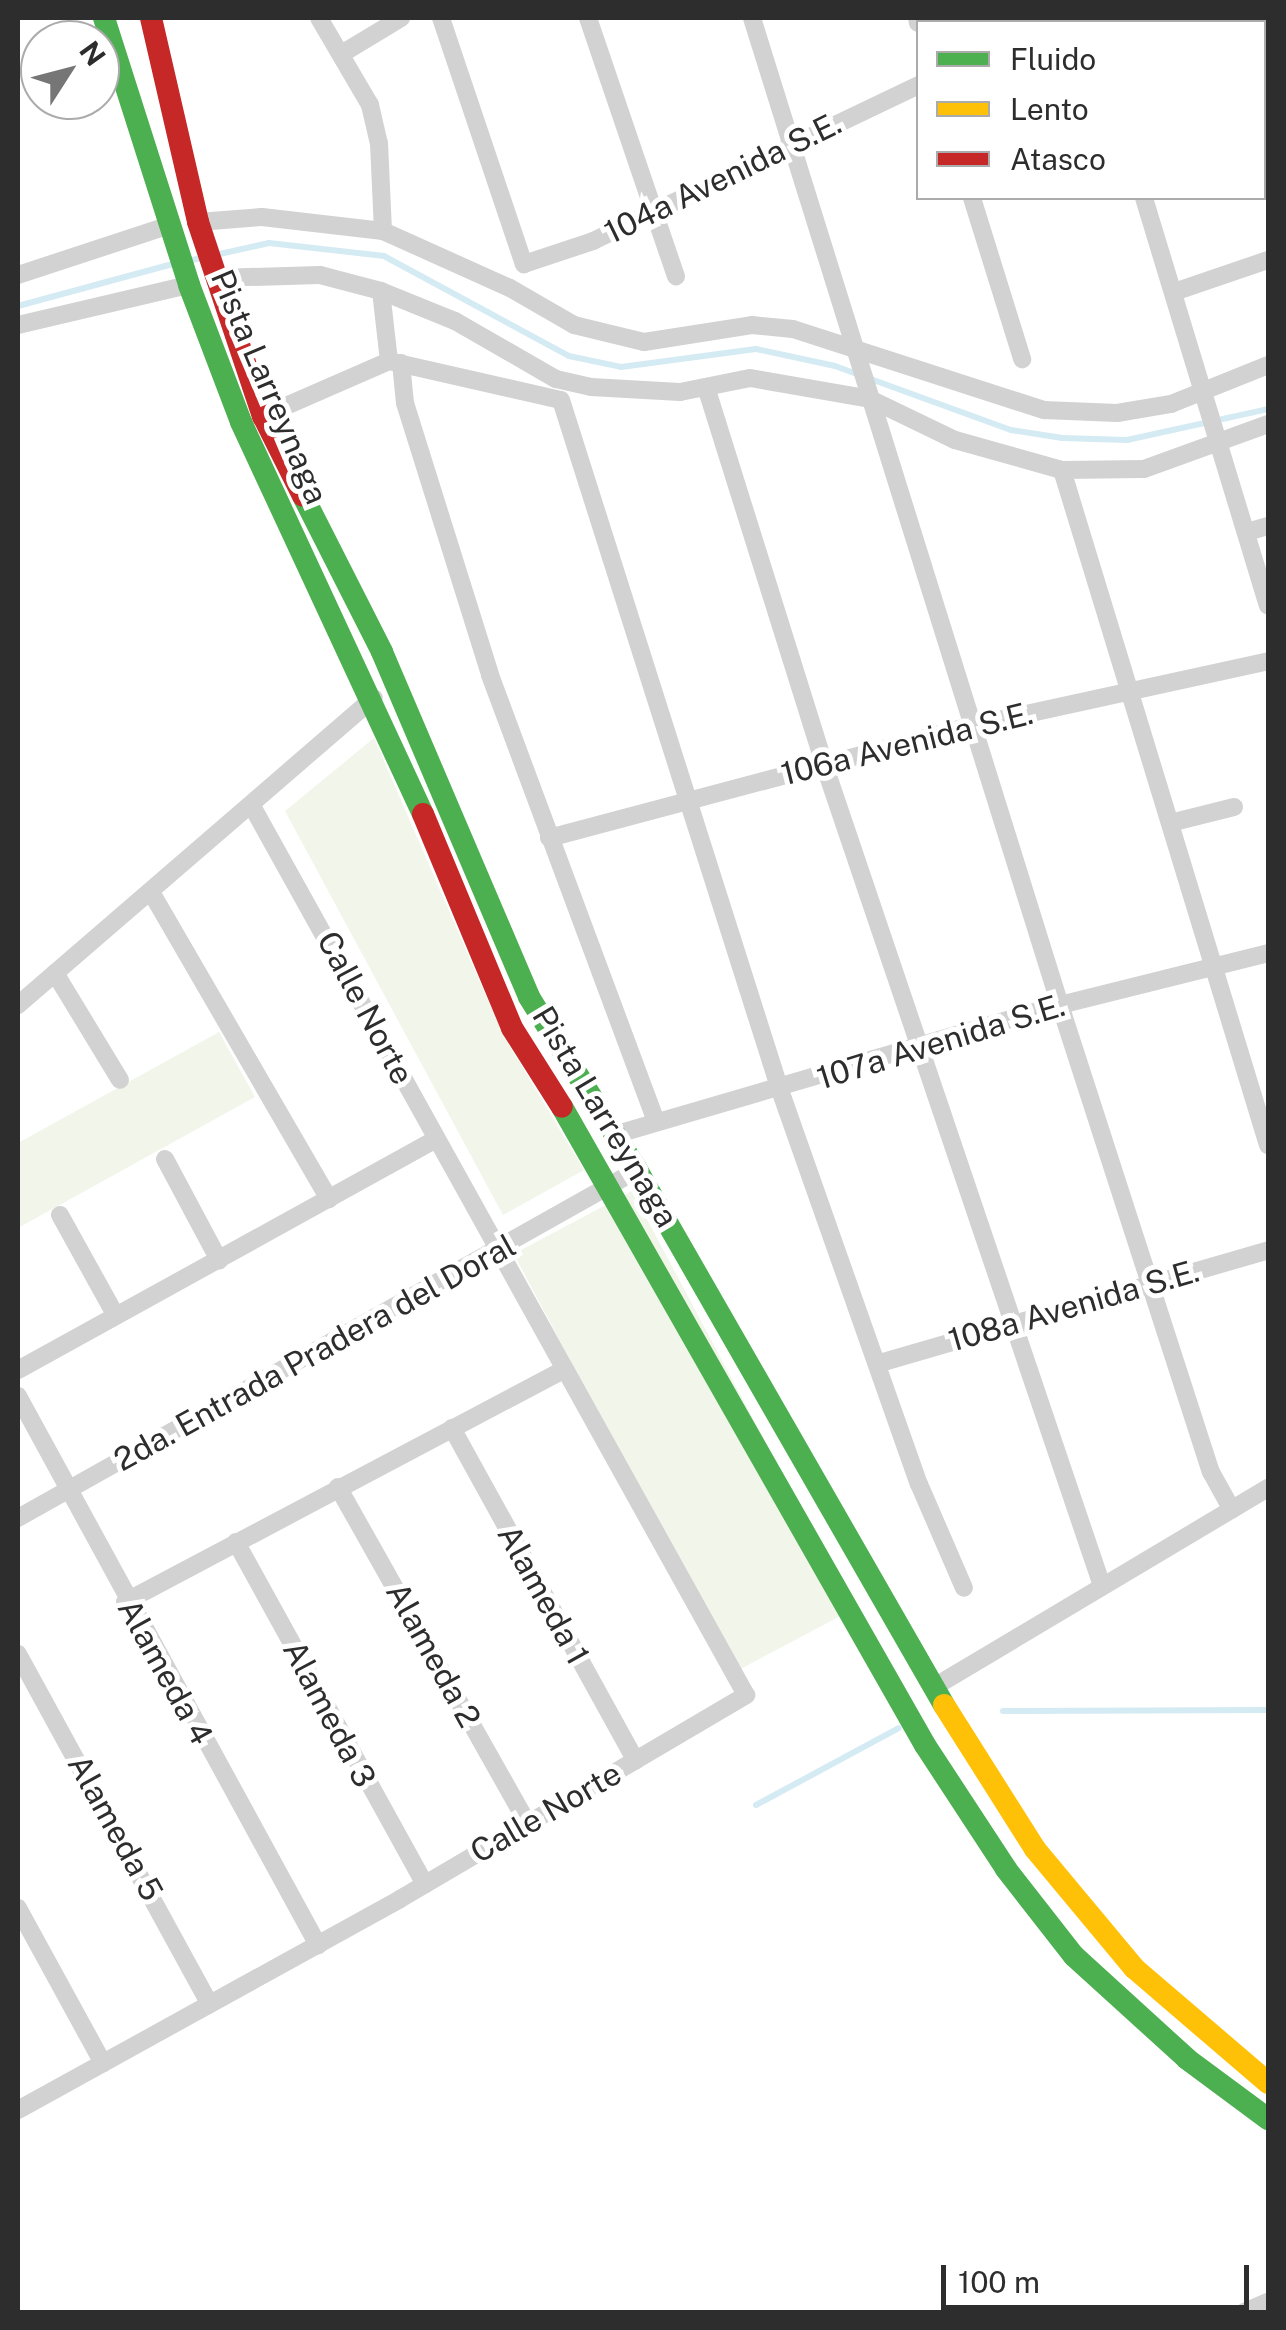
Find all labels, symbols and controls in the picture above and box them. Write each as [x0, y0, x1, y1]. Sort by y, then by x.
north arrow [20, 20, 120, 120]
legend [916, 20, 1266, 200]
text: N [73, 35, 113, 72]
text: Fluido [1010, 41, 1096, 77]
text: Lento [1010, 91, 1089, 127]
street label: 104a Avenida S.E. [599, 104, 847, 252]
text: Atasco [1010, 141, 1106, 177]
street label: Pista Larreynaga [202, 264, 336, 510]
street label: 106a Avenida S.E. [777, 694, 1037, 794]
street label: Calle Norte [309, 925, 421, 1091]
street label: 107a Avenida S.E. [813, 986, 1069, 1098]
street label: Pista Larreynaga [524, 1000, 686, 1234]
street label: 2da. Entrada Pradera del Doral [107, 1226, 523, 1480]
street label: 108a Avenida S.E. [944, 1252, 1204, 1360]
street label: Alameda 1 [489, 1519, 597, 1671]
street label: Alameda 2 [378, 1576, 488, 1734]
street label: Alameda 4 [109, 1593, 221, 1751]
street label: Alameda 3 [274, 1634, 384, 1794]
street label: Alameda 5 [59, 1748, 171, 1908]
street label: Calle Norte [464, 1754, 628, 1872]
scale bar [946, 2245, 1254, 2307]
text: 100 m [958, 2264, 1040, 2300]

